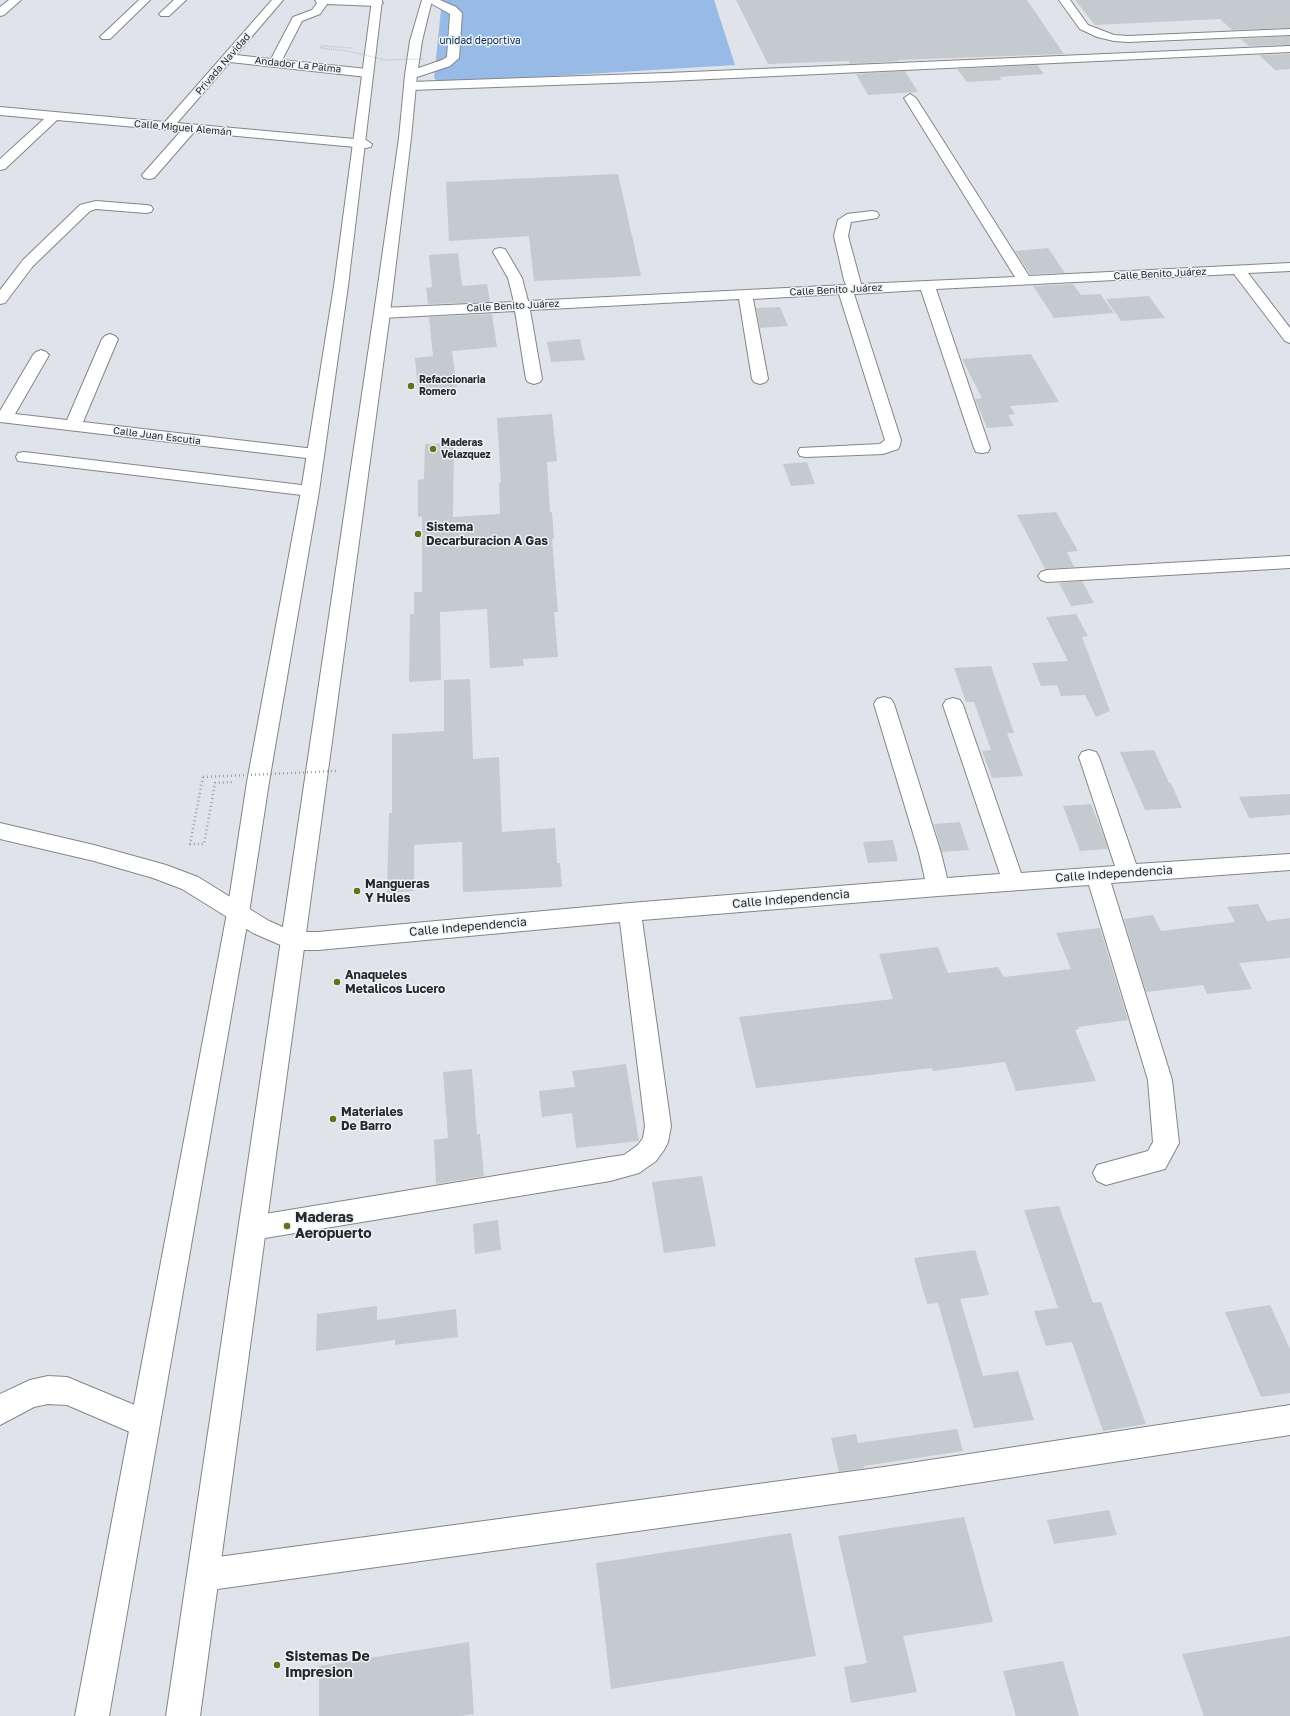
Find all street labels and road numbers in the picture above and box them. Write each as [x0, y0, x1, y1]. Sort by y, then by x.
street label: Privada Navidad [193, 31, 253, 97]
street label: Andador La Palma [254, 54, 342, 76]
street label: Calle Miguel Alemán [134, 118, 232, 138]
street label: Calle Benito Juárez [1113, 266, 1207, 282]
street label: Calle Benito Juárez [789, 282, 883, 298]
street label: Calle Benito Juárez [466, 298, 560, 314]
street label: Calle Juan Escutia [113, 425, 201, 447]
street label: Calle Independencia [1055, 863, 1173, 885]
street label: Calle Independencia [732, 887, 850, 911]
street label: Calle Independencia [409, 915, 527, 939]

